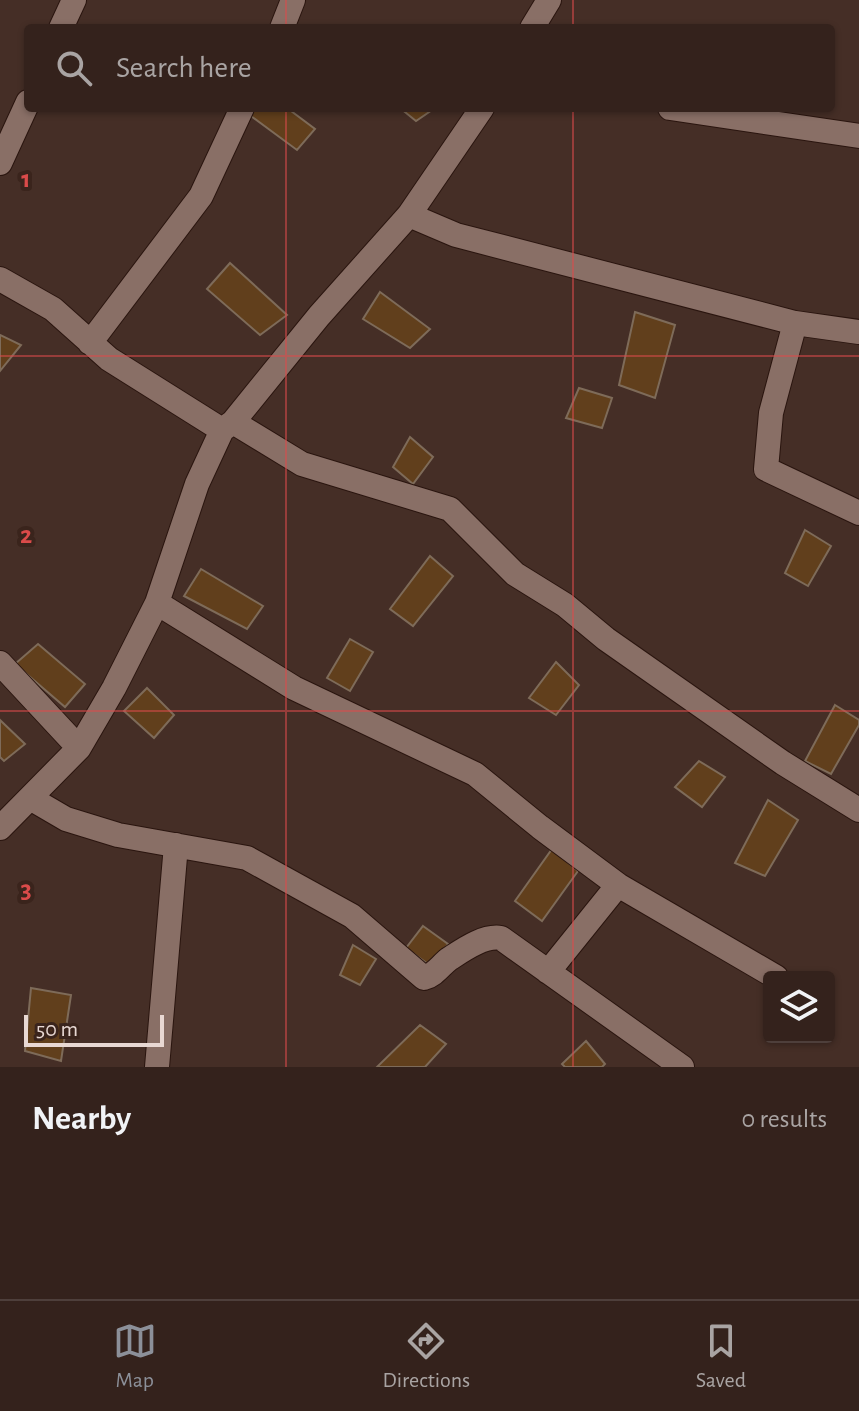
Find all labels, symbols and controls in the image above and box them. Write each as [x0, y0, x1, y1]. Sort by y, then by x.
search box [24, 24, 835, 112]
icon: search [52, 46, 96, 90]
text: Search here [116, 53, 252, 83]
text: 1 [21, 166, 31, 192]
text: 2 [20, 522, 32, 548]
text: 3 [20, 877, 32, 903]
map controls [763, 971, 835, 1043]
button: layers [763, 971, 835, 1043]
scale bar [24, 1011, 164, 1047]
text: 50 m [36, 1018, 78, 1040]
text: Nearby [32, 1102, 131, 1136]
text: 0 results [741, 1106, 827, 1132]
tab: Map [113, 1319, 157, 1393]
tab: Directions [382, 1319, 470, 1393]
tab: Saved [696, 1319, 746, 1393]

